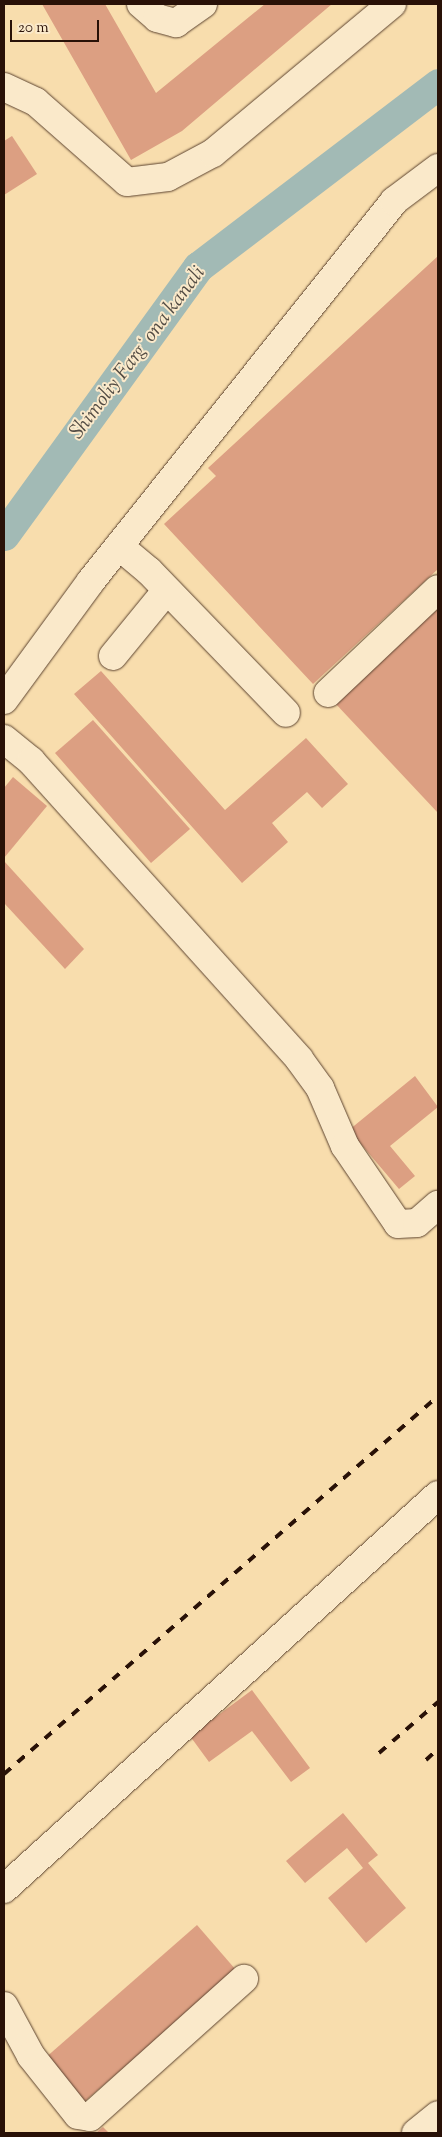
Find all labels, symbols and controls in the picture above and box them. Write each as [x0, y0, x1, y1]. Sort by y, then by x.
scale bar [12, 10, 101, 42]
text: 20 m [18, 18, 49, 39]
water label: Shimoliy Fargʻona kanali [65, 262, 211, 444]

